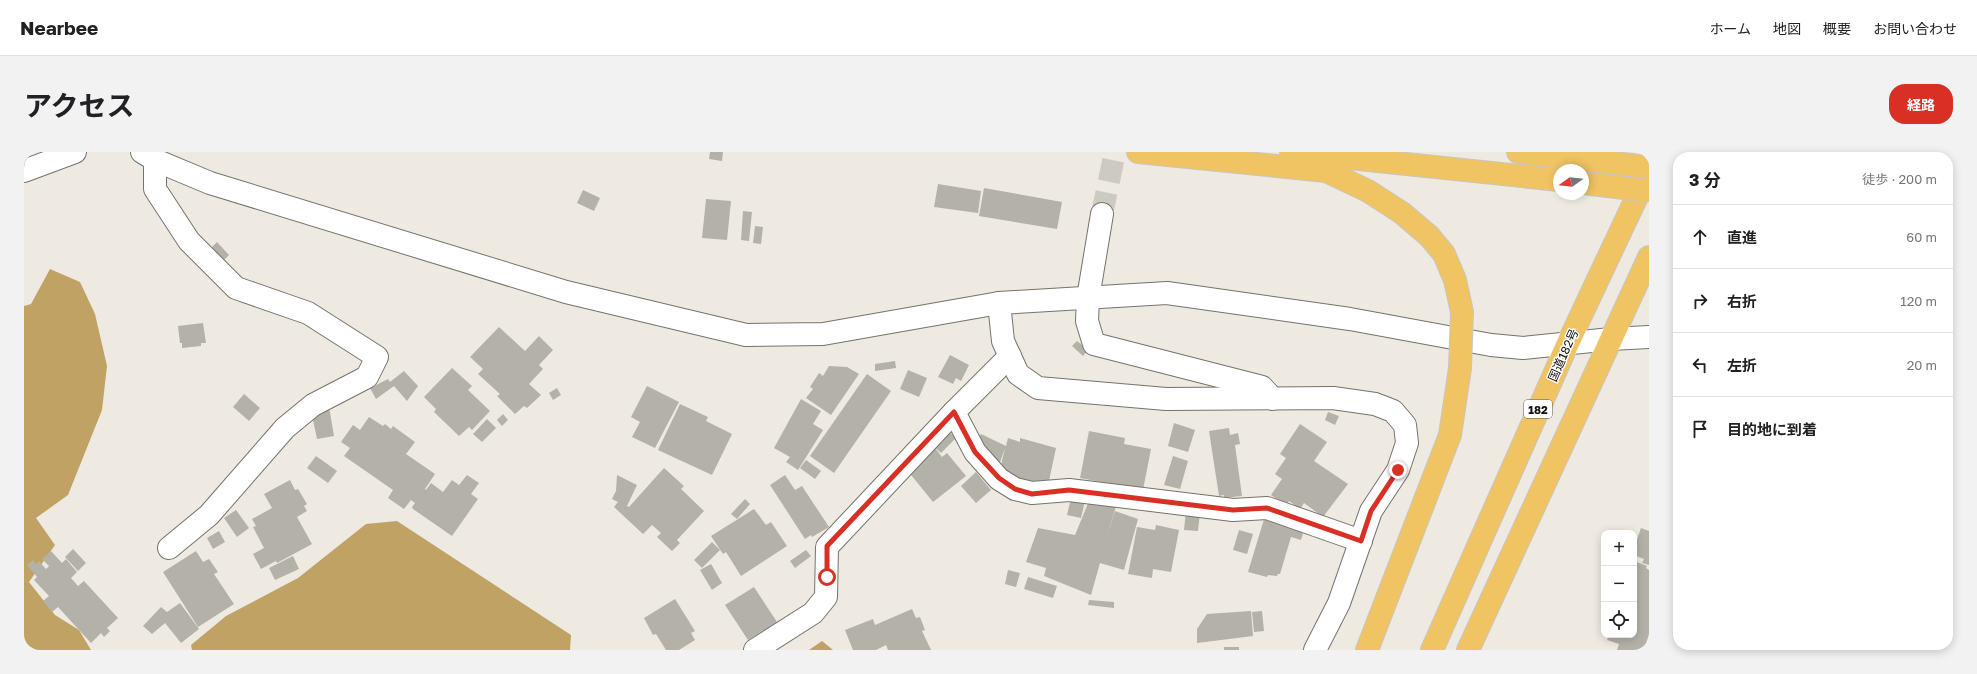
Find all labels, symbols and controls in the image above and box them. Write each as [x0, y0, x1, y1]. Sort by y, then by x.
text: Nearbee [20, 16, 98, 39]
text: ホーム [1709, 20, 1751, 37]
text: 地図 [1773, 20, 1801, 37]
text: 概要 [1823, 20, 1851, 37]
text: お問い合わせ [1873, 20, 1957, 37]
button: 経路 [1889, 84, 1953, 124]
text: アクセス [24, 89, 135, 122]
north arrow [1553, 164, 1589, 200]
text: 3 分 [1689, 169, 1721, 190]
text: 徒歩 · 200 m [1862, 171, 1937, 187]
icon: ahead [1689, 226, 1711, 248]
text: 直進 [1727, 228, 1757, 246]
text: 60 m [1906, 229, 1937, 245]
icon: right [1689, 290, 1711, 312]
text: 右折 [1727, 292, 1757, 310]
text: 120 m [1900, 293, 1937, 309]
street label: 国道182号 [1545, 326, 1581, 384]
icon: left [1689, 354, 1711, 376]
text: 左折 [1727, 356, 1757, 374]
text: 20 m [1907, 357, 1937, 373]
road number: 182 [1524, 400, 1552, 418]
icon: arrive [1689, 418, 1711, 440]
text: 目的地に到着 [1727, 420, 1817, 438]
route end [1389, 461, 1407, 479]
map controls [1601, 530, 1637, 638]
button: + [1601, 530, 1637, 566]
button: − [1601, 566, 1637, 602]
route start [818, 568, 836, 586]
button: locate [1601, 602, 1637, 638]

